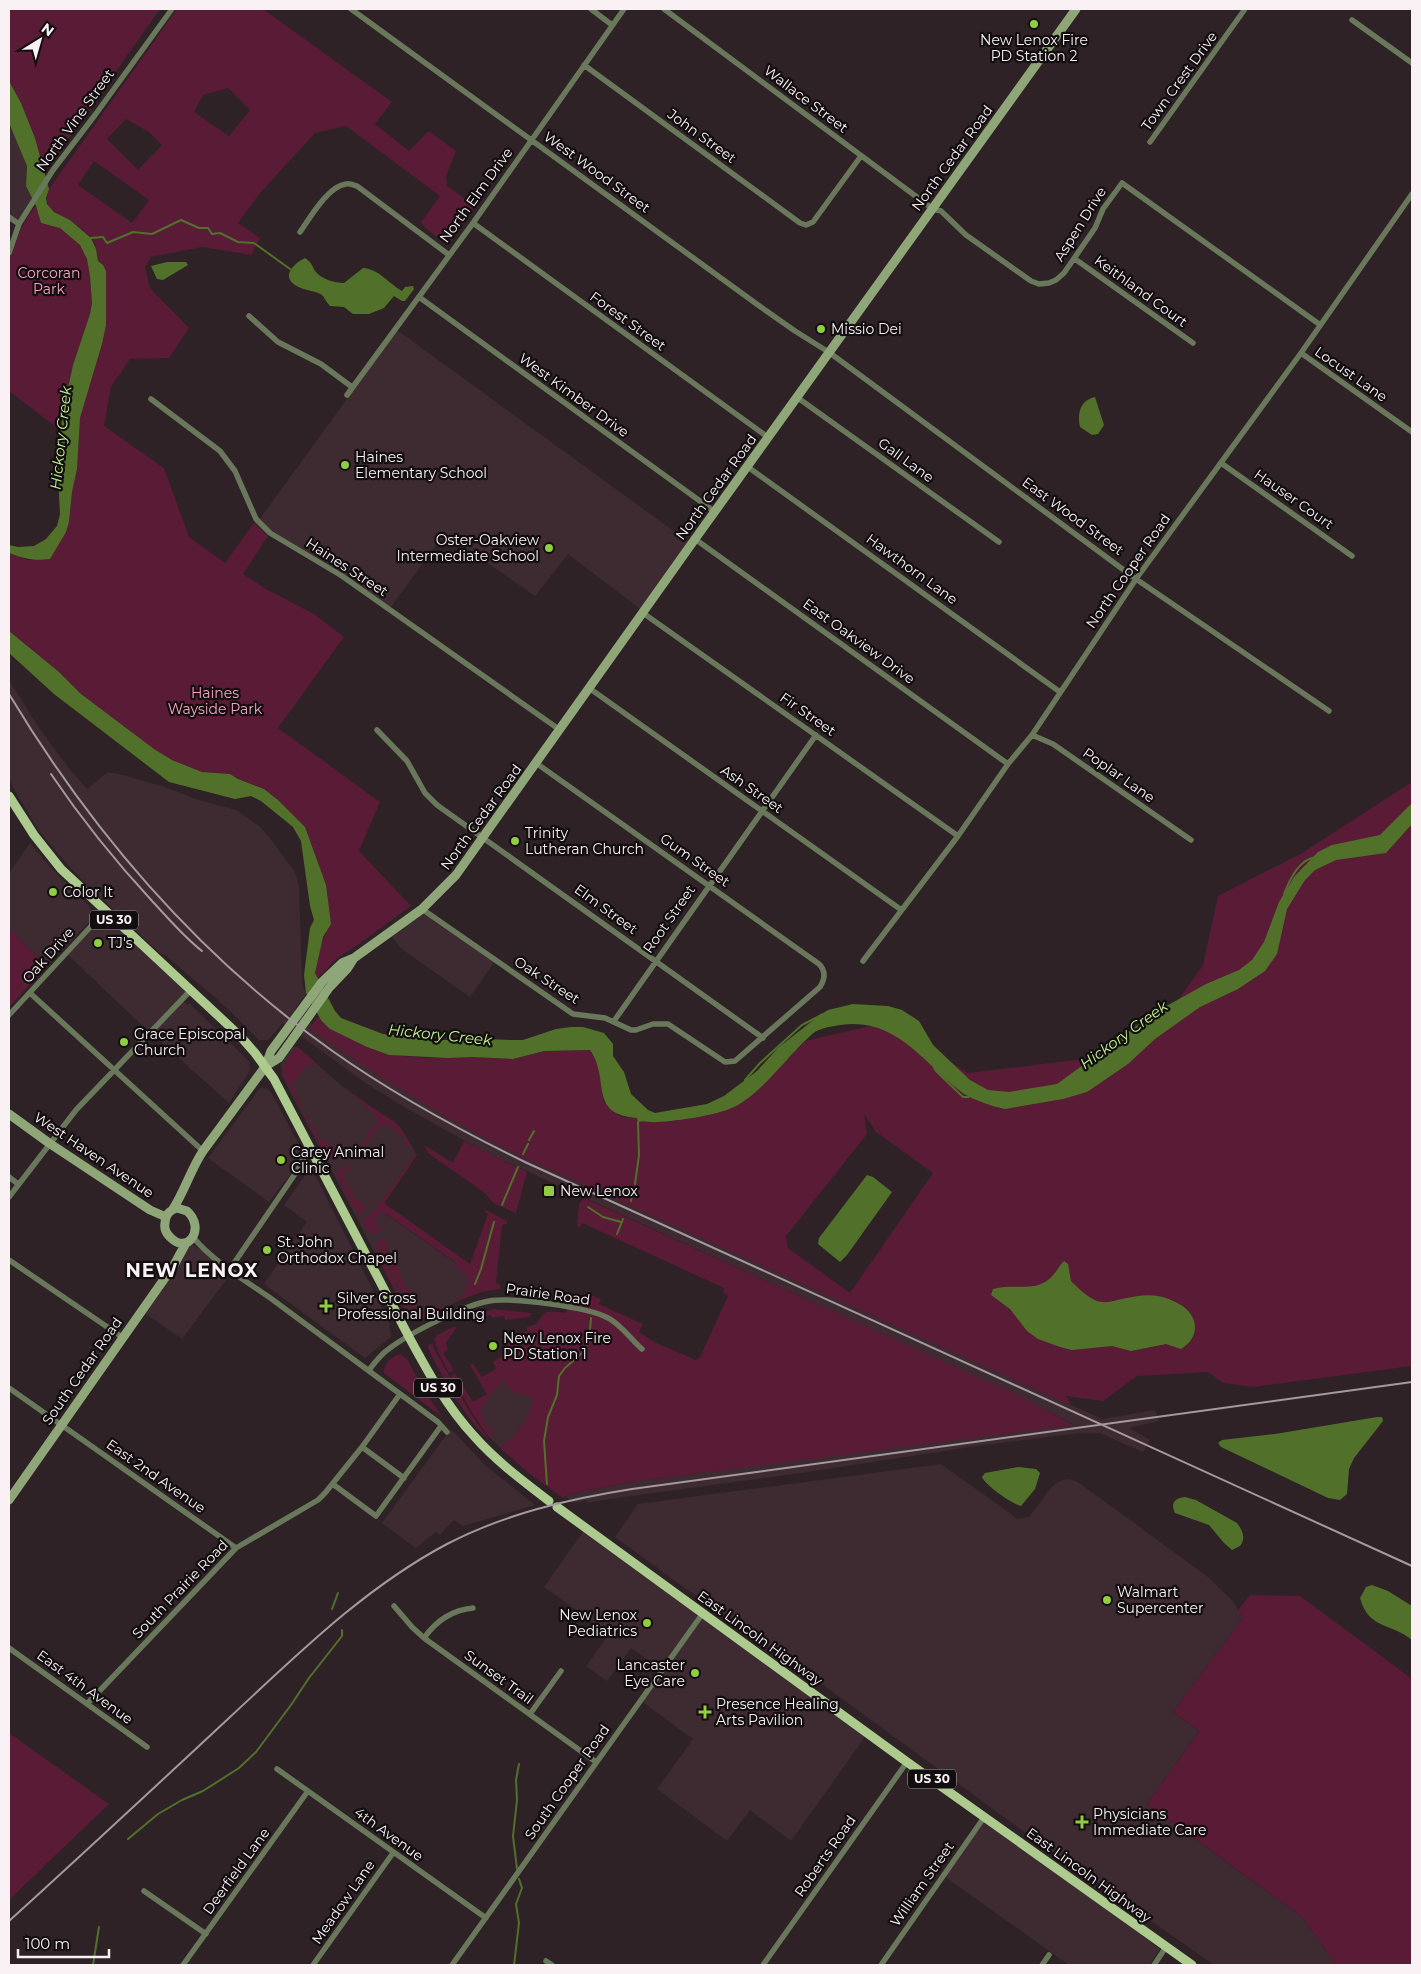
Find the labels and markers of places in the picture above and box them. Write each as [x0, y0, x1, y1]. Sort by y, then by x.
marker: New Lenox Fire PD Station 2 [1028, 18, 1040, 30]
place label: New Lenox Fire PD Station 2 [980, 31, 1088, 65]
place label: Missio Dei [831, 320, 902, 338]
marker: Missio Dei [815, 323, 827, 335]
place label: Haines Elementary School [355, 448, 487, 482]
marker: Haines Elementary School [339, 459, 351, 471]
place label: Oster-Oakview Intermediate School [396, 531, 540, 565]
marker: Oster-Oakview Intermediate School [543, 542, 555, 554]
place label: Trinity Lutheran Church [525, 824, 644, 858]
marker: Trinity Lutheran Church [509, 835, 521, 847]
place label: Color It [63, 883, 113, 901]
marker: Color It [47, 886, 59, 898]
place label: TJ's [108, 934, 133, 952]
marker: TJ's [92, 937, 104, 949]
place label: Grace Episcopal Church [134, 1025, 245, 1059]
marker: Grace Episcopal Church [118, 1036, 130, 1048]
place label: Carey Animal Clinic [291, 1143, 384, 1177]
marker: Carey Animal Clinic [275, 1154, 287, 1166]
place label: New Lenox [560, 1182, 638, 1200]
marker: New Lenox [542, 1184, 556, 1198]
place label: St. John Orthodox Chapel [277, 1233, 397, 1267]
marker: St. John Orthodox Chapel [261, 1244, 273, 1256]
place label: Silver Cross Professional Building [337, 1289, 485, 1323]
marker: Silver Cross Professional Building [319, 1299, 333, 1313]
place label: New Lenox Fire PD Station 1 [503, 1329, 611, 1363]
marker: New Lenox Fire PD Station 1 [487, 1340, 499, 1352]
place label: Walmart Supercenter [1117, 1583, 1204, 1617]
marker: Walmart Supercenter [1101, 1594, 1113, 1606]
place label: New Lenox Pediatrics [559, 1606, 638, 1640]
marker: New Lenox Pediatrics [641, 1617, 653, 1629]
place label: Lancaster Eye Care [617, 1656, 685, 1690]
marker: Lancaster Eye Care [689, 1667, 701, 1679]
place label: Presence Healing Arts Pavilion [716, 1695, 839, 1729]
marker: Presence Healing Arts Pavilion [698, 1705, 712, 1719]
place label: Physicians Immediate Care [1093, 1805, 1206, 1839]
marker: Physicians Immediate Care [1075, 1815, 1089, 1829]

